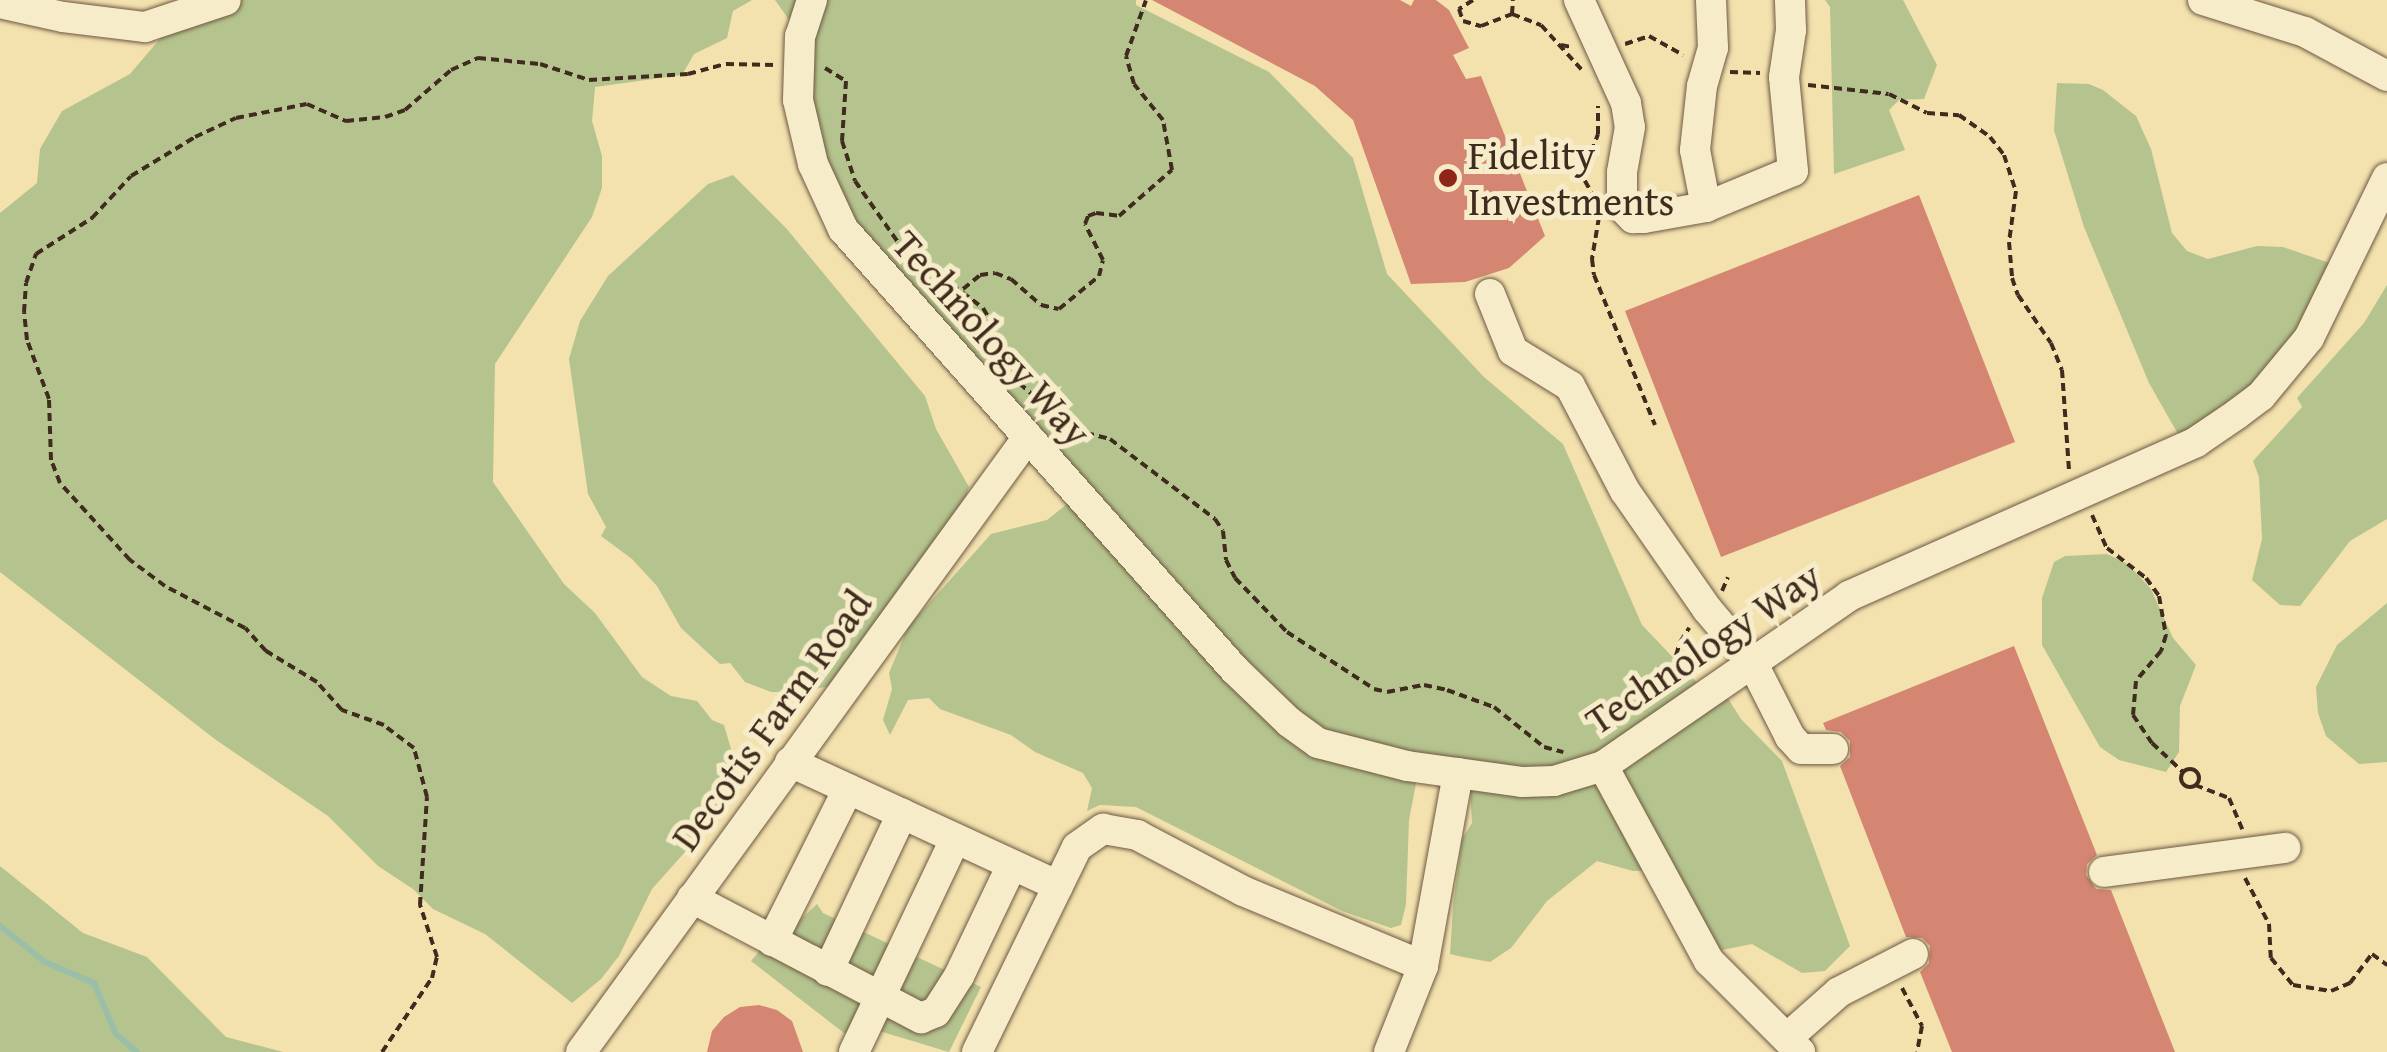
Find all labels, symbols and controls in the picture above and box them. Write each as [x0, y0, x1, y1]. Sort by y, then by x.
place label: Fidelity Investments [1468, 131, 1674, 225]
marker: Fidelity Investments [1437, 167, 1459, 189]
street label: Technology Way [883, 220, 1101, 456]
street label: Technology Way [1576, 552, 1830, 744]
street label: Decotis Farm Road [661, 581, 881, 859]

